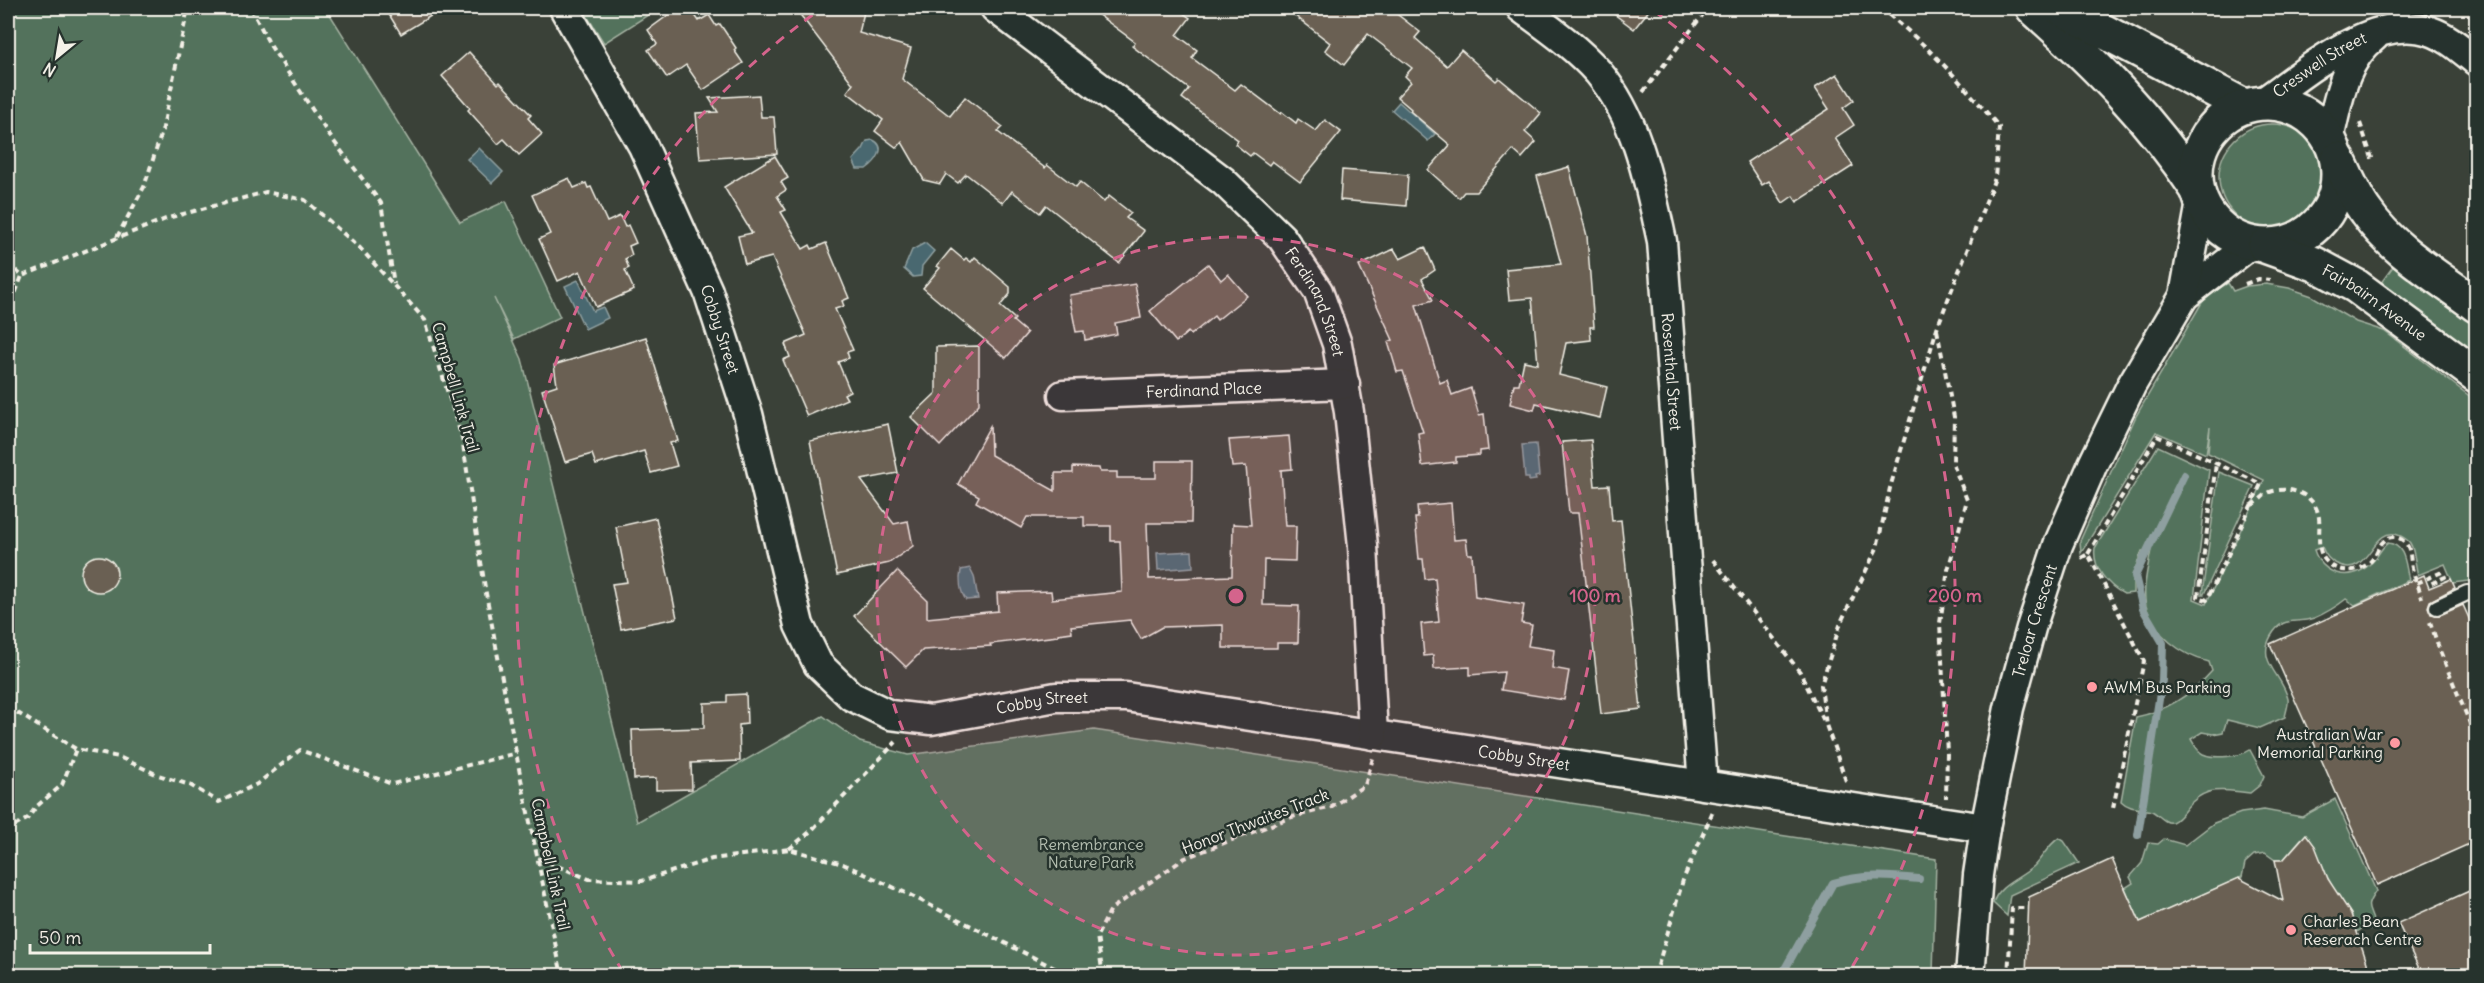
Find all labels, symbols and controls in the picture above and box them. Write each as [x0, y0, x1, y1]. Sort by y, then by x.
north arrow [27, 27, 87, 87]
street label: Creswell Street [2269, 27, 2370, 102]
text: N [40, 59, 59, 81]
street label: Ferdinand Street [1281, 243, 1349, 358]
street label: Fairbairn Avenue [2319, 260, 2431, 345]
street label: Cobby Street [696, 281, 744, 377]
street label: Rosenthal Street [1657, 312, 1686, 432]
street label: Campbell Link Trail [428, 320, 484, 454]
street label: Ferdinand Place [1146, 377, 1262, 402]
street label: Treloar Crescent [2008, 561, 2061, 680]
text: 100 m [1570, 584, 1621, 607]
text: 200 m [1928, 584, 1982, 607]
centre of rings [1226, 586, 1246, 606]
place label: AWM Bus Parking [2104, 677, 2231, 697]
marker: AWM Bus Parking [2085, 680, 2099, 694]
street label: Cobby Street [994, 687, 1088, 718]
place label: Australian War Memorial Parking [2257, 724, 2383, 762]
marker: Australian War Memorial Parking [2388, 736, 2402, 750]
street label: Cobby Street [1477, 741, 1572, 775]
street label: Honor Thwaites Track [1179, 784, 1331, 858]
street label: Campbell Link Trail [527, 796, 575, 932]
park label: Remembrance Nature Park [1038, 834, 1144, 872]
place label: Charles Bean Reserach Centre [2303, 911, 2422, 949]
scale bar [30, 917, 210, 955]
marker: Charles Bean Reserach Centre [2284, 923, 2298, 937]
text: 50 m [39, 926, 81, 949]

